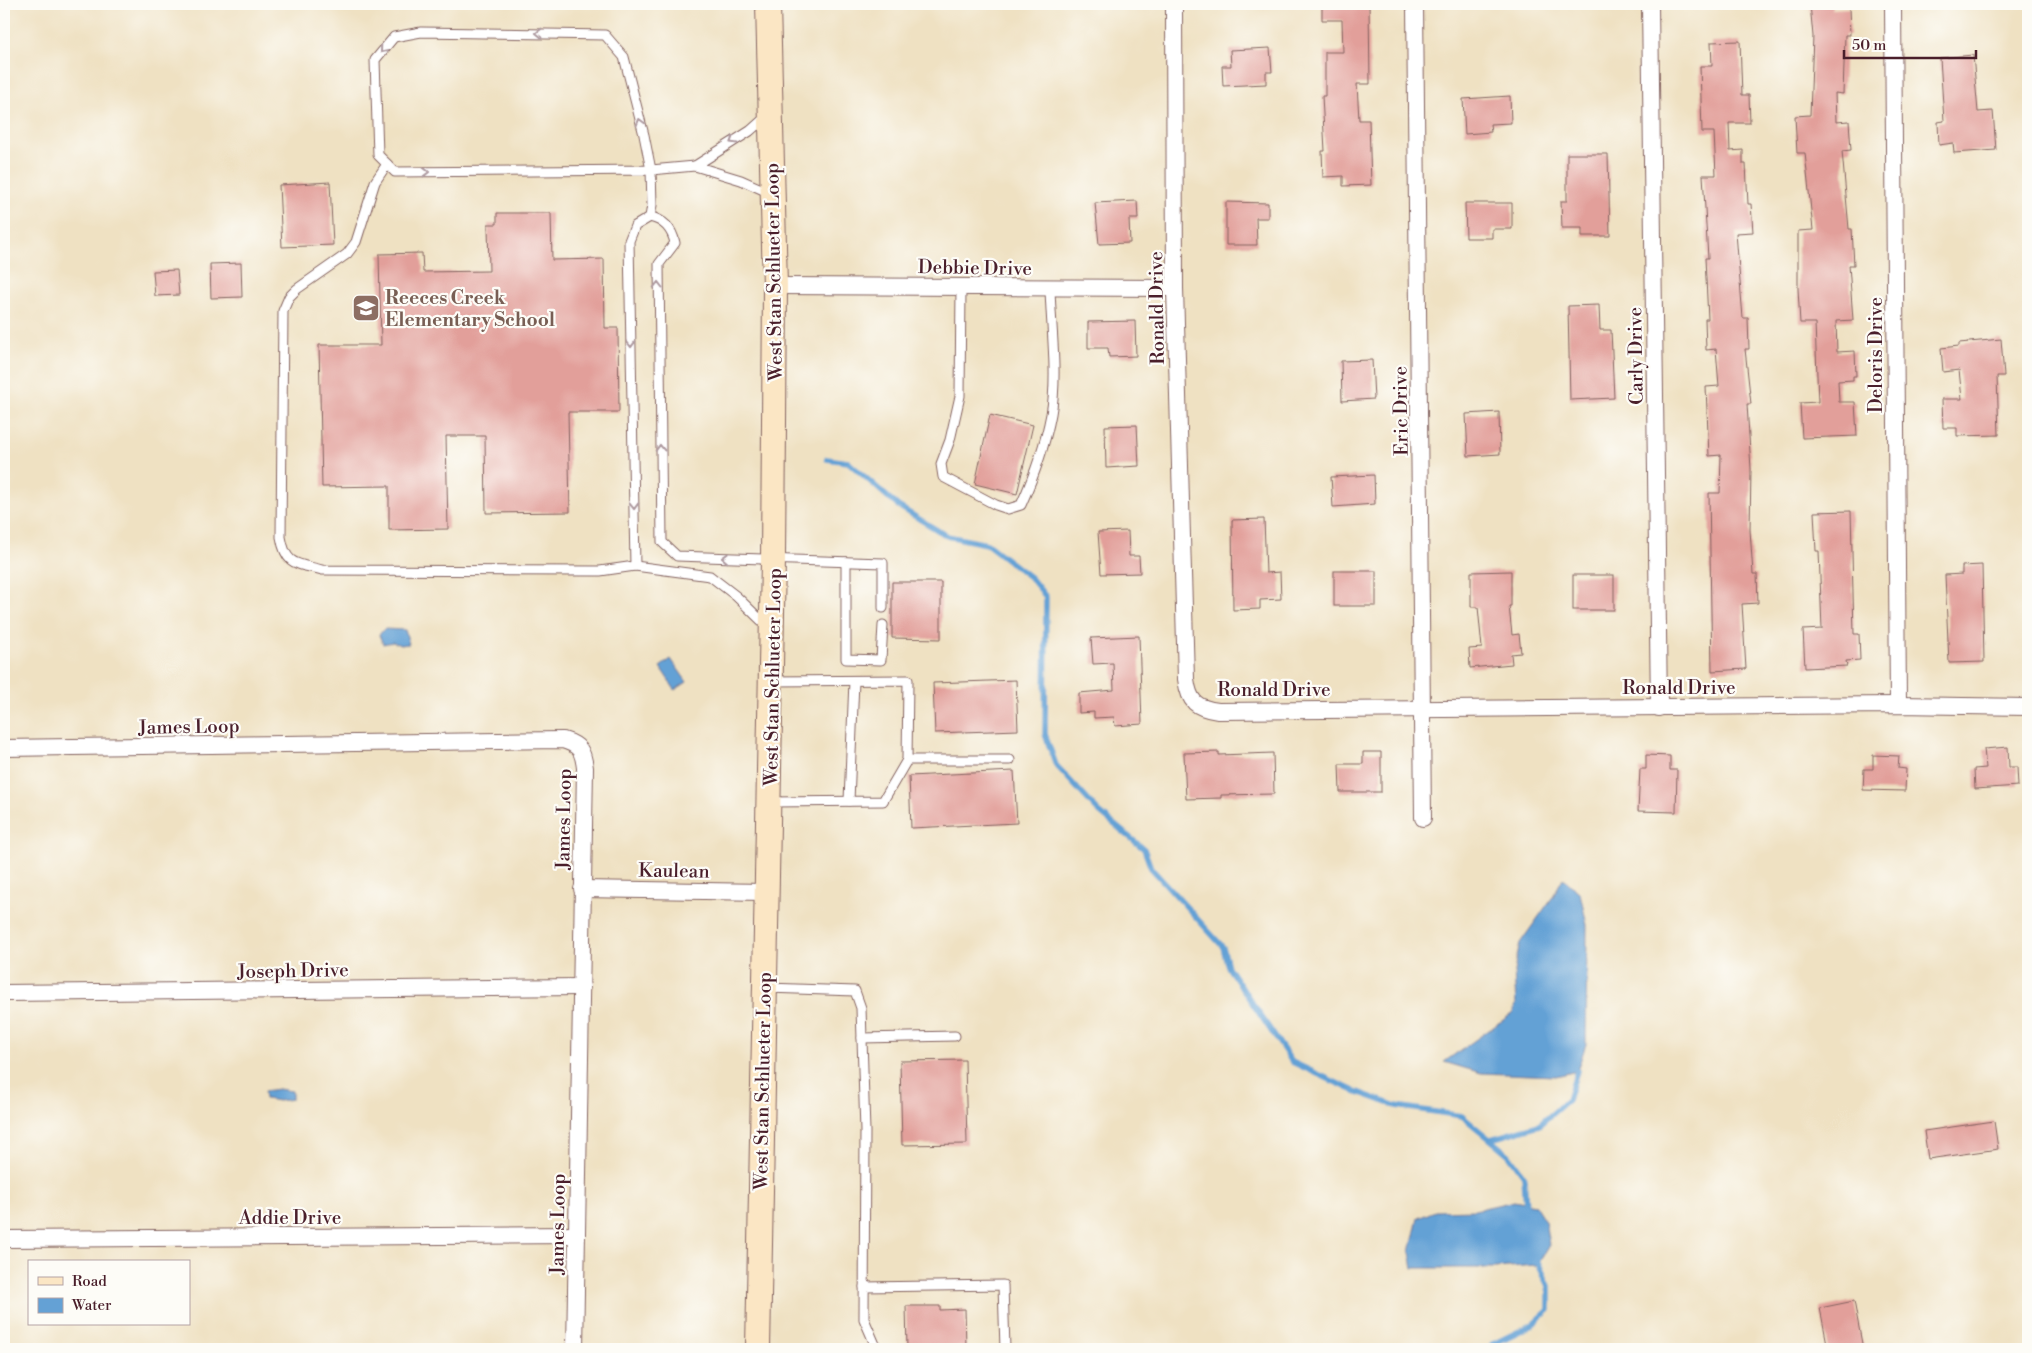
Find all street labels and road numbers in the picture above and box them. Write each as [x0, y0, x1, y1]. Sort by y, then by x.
street label: West Stan Schlueter Loop [760, 163, 788, 382]
street label: Ronald Drive [1144, 251, 1170, 365]
street label: Debbie Drive [918, 255, 1032, 281]
street label: Deloris Drive [1864, 297, 1888, 413]
street label: Carly Drive [1623, 307, 1649, 405]
street label: Eric Drive [1388, 366, 1414, 456]
street label: West Stan Schlueter Loop [759, 568, 787, 787]
street label: Ronald Drive [1622, 676, 1736, 700]
street label: Ronald Drive [1217, 678, 1331, 702]
street label: James Loop [137, 714, 240, 740]
street label: James Loop [551, 768, 577, 871]
street label: Kaulean [638, 858, 710, 884]
street label: Joseph Drive [236, 958, 349, 984]
street label: West Stan Schlueter Loop [749, 972, 777, 1191]
street label: James Loop [545, 1173, 571, 1276]
street label: Addie Drive [238, 1206, 341, 1230]

